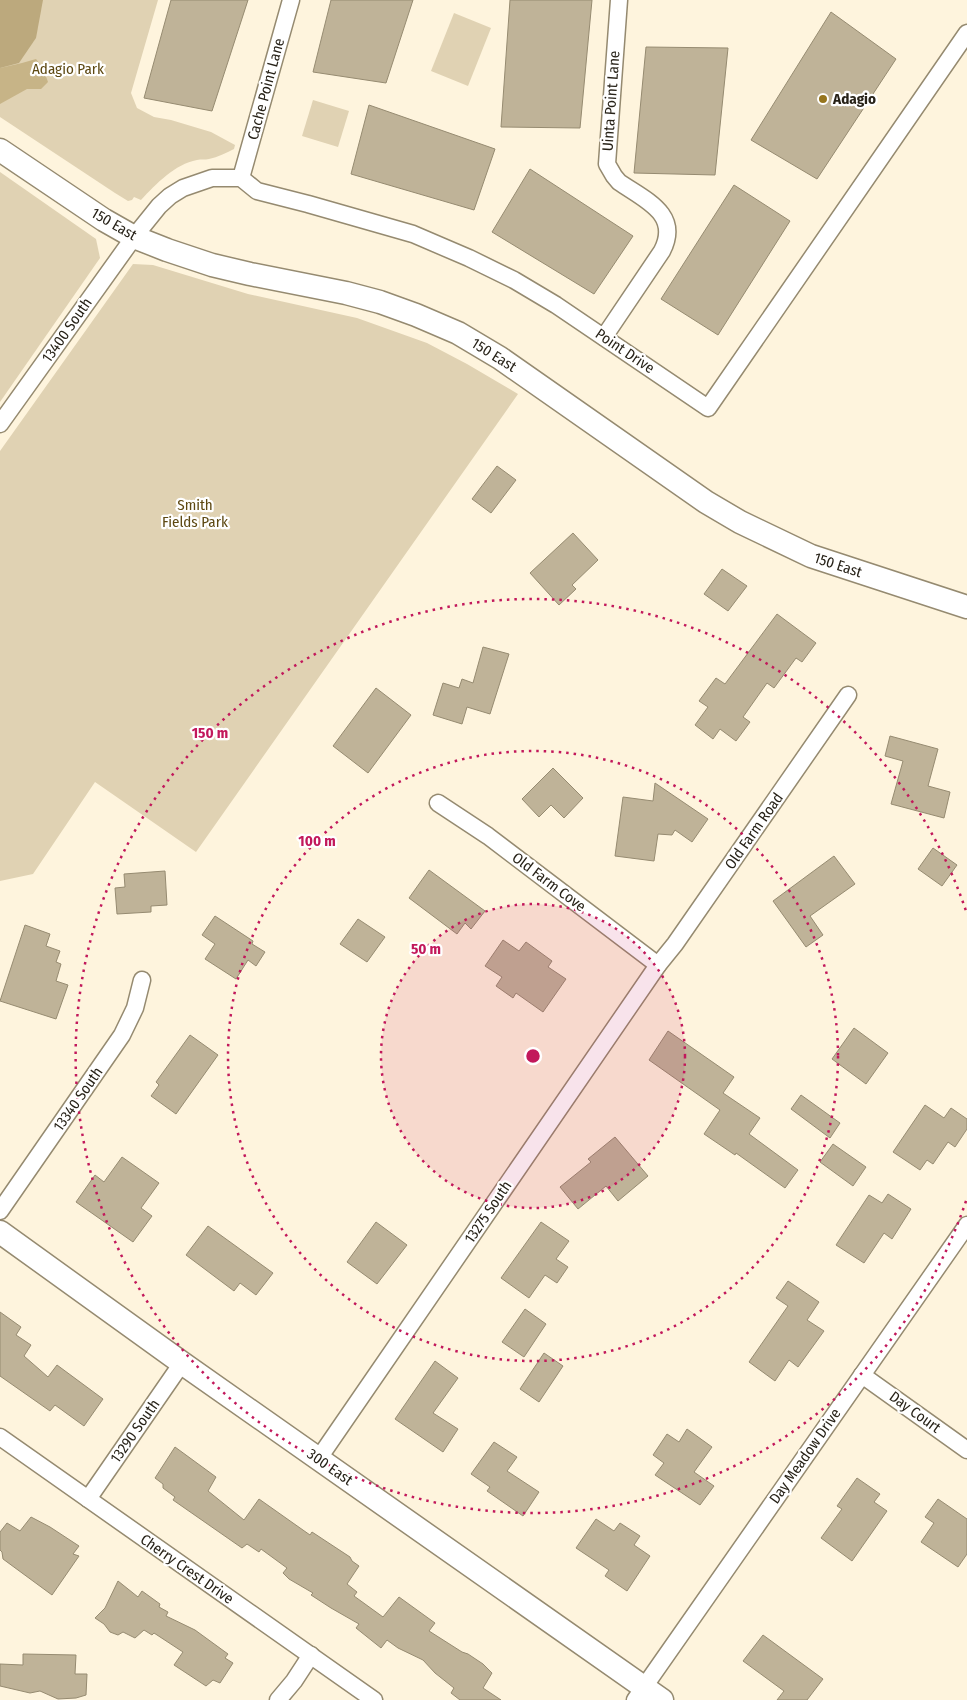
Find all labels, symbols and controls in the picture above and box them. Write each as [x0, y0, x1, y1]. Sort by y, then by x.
street label: Cache Point Lane [244, 36, 288, 142]
street label: Uinta Point Lane [599, 50, 623, 152]
park label: Adagio Park [32, 60, 104, 78]
place label: Adagio [832, 90, 876, 108]
marker: Adagio [817, 93, 829, 105]
street label: 150 East [88, 204, 140, 244]
street label: 13400 South [38, 294, 96, 366]
street label: Point Drive [592, 325, 658, 377]
street label: 150 East [468, 334, 520, 376]
park label: Smith Fields Park [162, 496, 228, 531]
street label: 150 East [812, 549, 864, 581]
text: 150 m [192, 724, 228, 742]
street label: Old Farm Road [721, 789, 787, 873]
text: 100 m [298, 832, 336, 850]
street label: Old Farm Cove [509, 849, 589, 915]
text: 50 m [411, 940, 441, 958]
centre of rings [524, 1047, 542, 1065]
street label: 13340 South [49, 1064, 107, 1134]
street label: 13275 South [461, 1177, 515, 1247]
street label: Day Court [886, 1387, 944, 1437]
street label: 13290 South [107, 1396, 163, 1466]
street label: Day Meadow Drive [765, 1405, 845, 1507]
street label: 300 East [304, 1445, 356, 1489]
street label: Cherry Crest Drive [137, 1530, 237, 1608]

